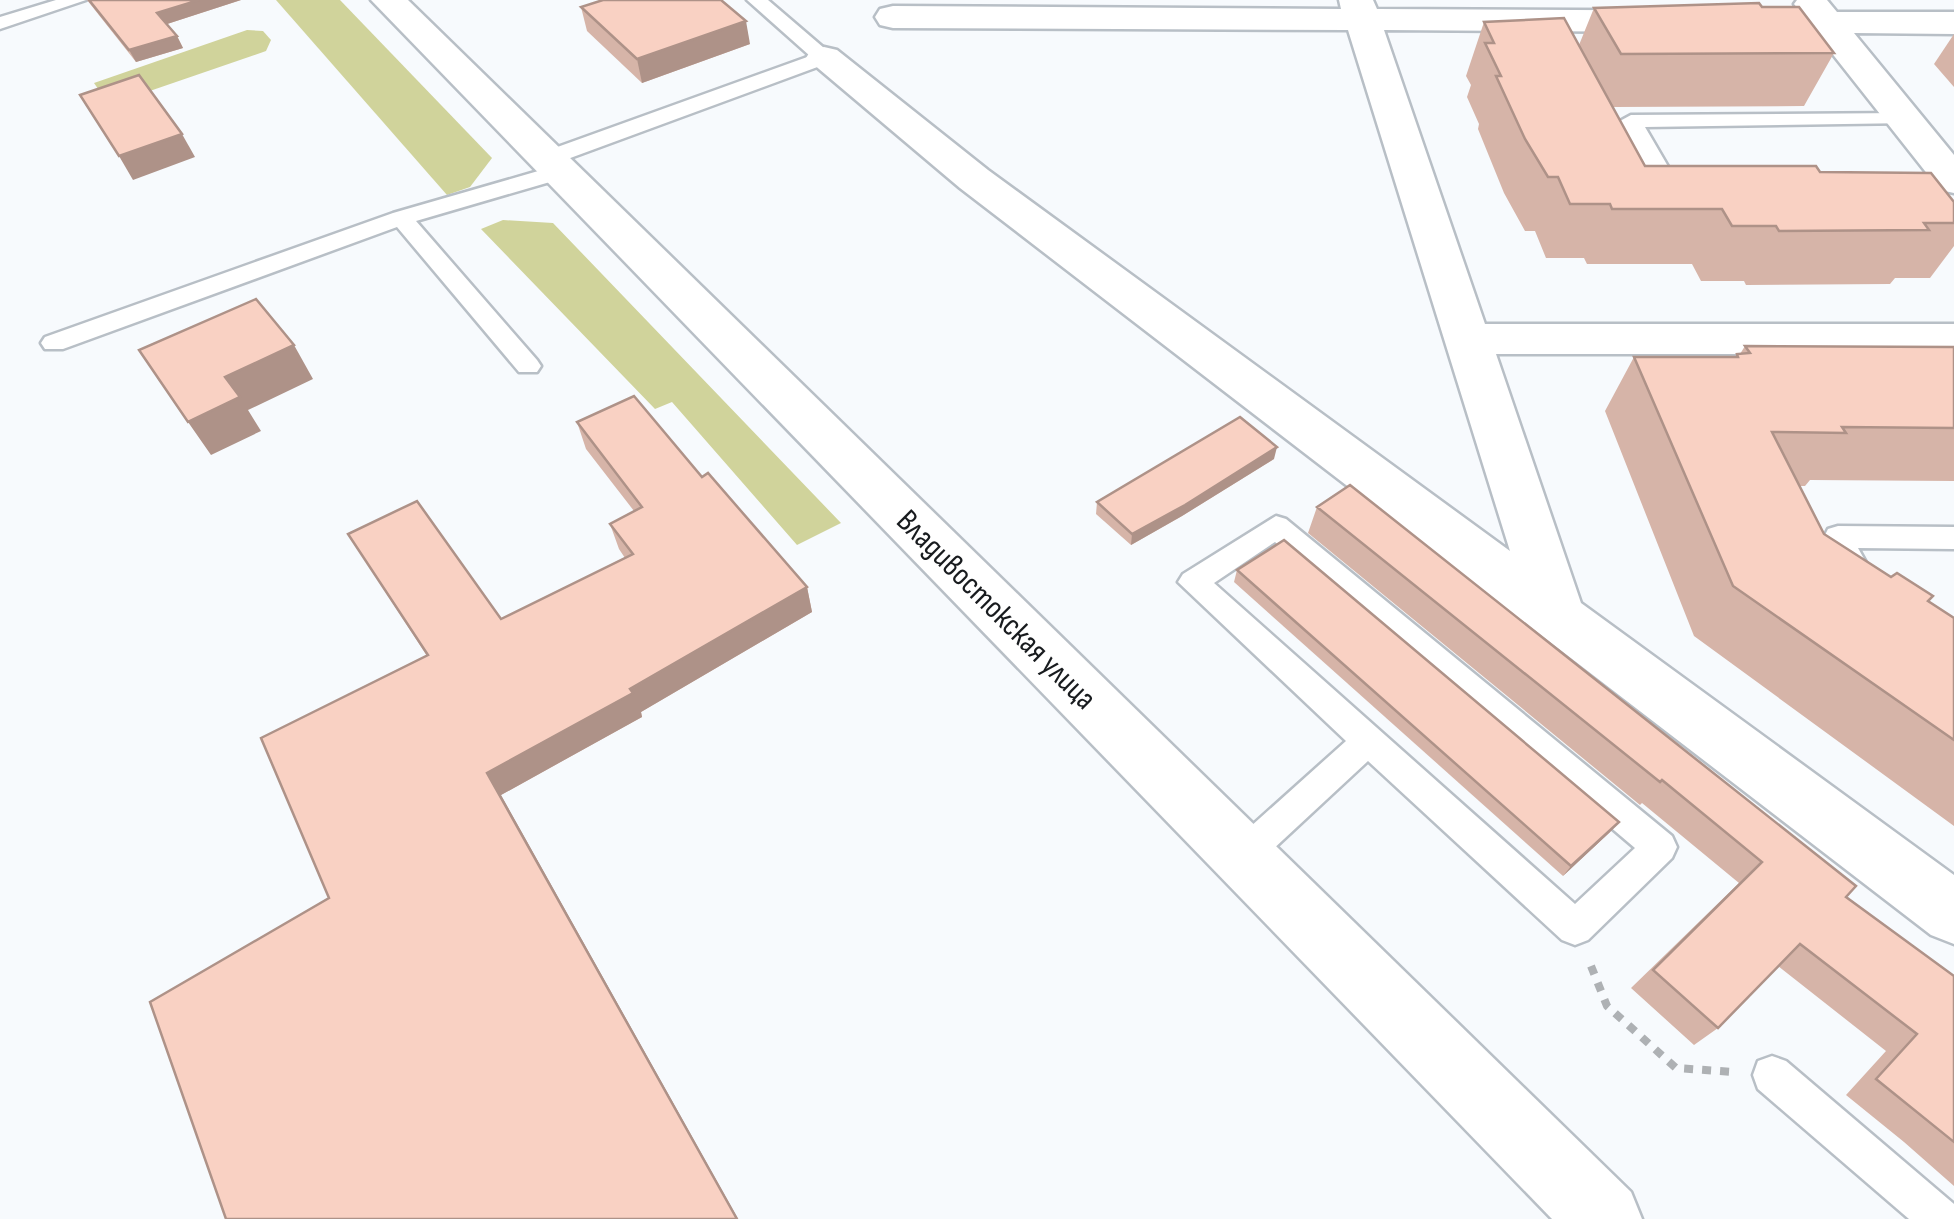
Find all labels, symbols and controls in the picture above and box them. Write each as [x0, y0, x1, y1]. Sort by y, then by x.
street label: Владивостокская улица [888, 502, 1104, 718]

